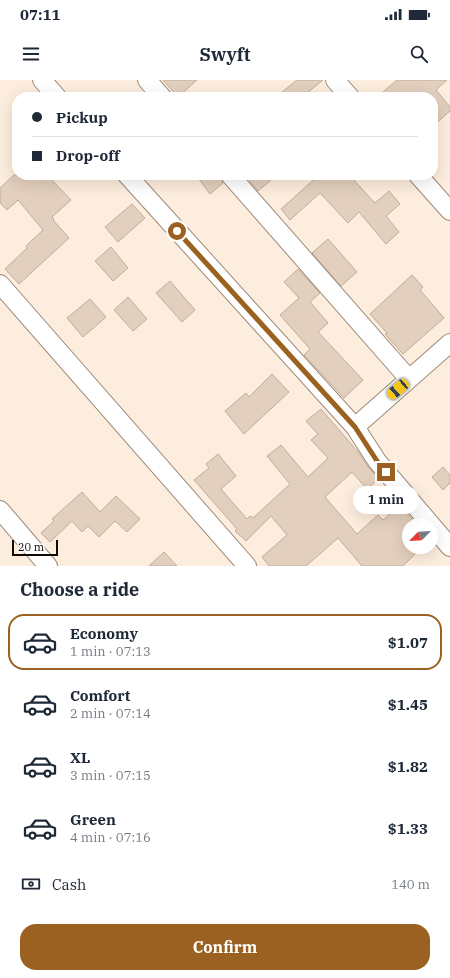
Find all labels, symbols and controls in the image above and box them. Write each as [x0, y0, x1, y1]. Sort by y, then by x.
text: 07:11 [20, 5, 61, 24]
icon: menu [20, 43, 42, 65]
text: Swyft [200, 43, 250, 66]
icon: search [408, 43, 430, 65]
text: Pickup [56, 108, 108, 127]
text: Drop-off [56, 146, 120, 165]
route start [168, 222, 186, 240]
car [385, 377, 411, 401]
route end [377, 463, 395, 481]
callout: 1 min [353, 486, 419, 514]
text: 1 min [368, 491, 404, 508]
north arrow [402, 518, 438, 554]
map controls [402, 518, 438, 554]
scale bar [12, 538, 58, 557]
text: 20 m [18, 540, 44, 554]
text: Choose a ride [20, 578, 139, 601]
icon: car [22, 624, 58, 660]
text: Economy [70, 624, 138, 643]
text: $1.07 [388, 633, 428, 652]
text: 1 min · 07:13 [70, 643, 151, 660]
icon: car [22, 686, 58, 722]
text: Comfort [70, 686, 130, 705]
text: $1.45 [388, 695, 428, 714]
text: 2 min · 07:14 [70, 705, 151, 722]
icon: car [22, 748, 58, 784]
text: XL [70, 748, 90, 767]
text: $1.82 [388, 757, 428, 776]
text: 3 min · 07:15 [70, 767, 151, 784]
icon: car [22, 810, 58, 846]
text: Green [70, 810, 116, 829]
text: $1.33 [388, 819, 428, 838]
text: 4 min · 07:16 [70, 829, 151, 846]
icon: cash [20, 873, 42, 895]
text: Cash [52, 875, 86, 894]
text: 140 m [391, 876, 430, 893]
button: Confirm [20, 924, 430, 970]

